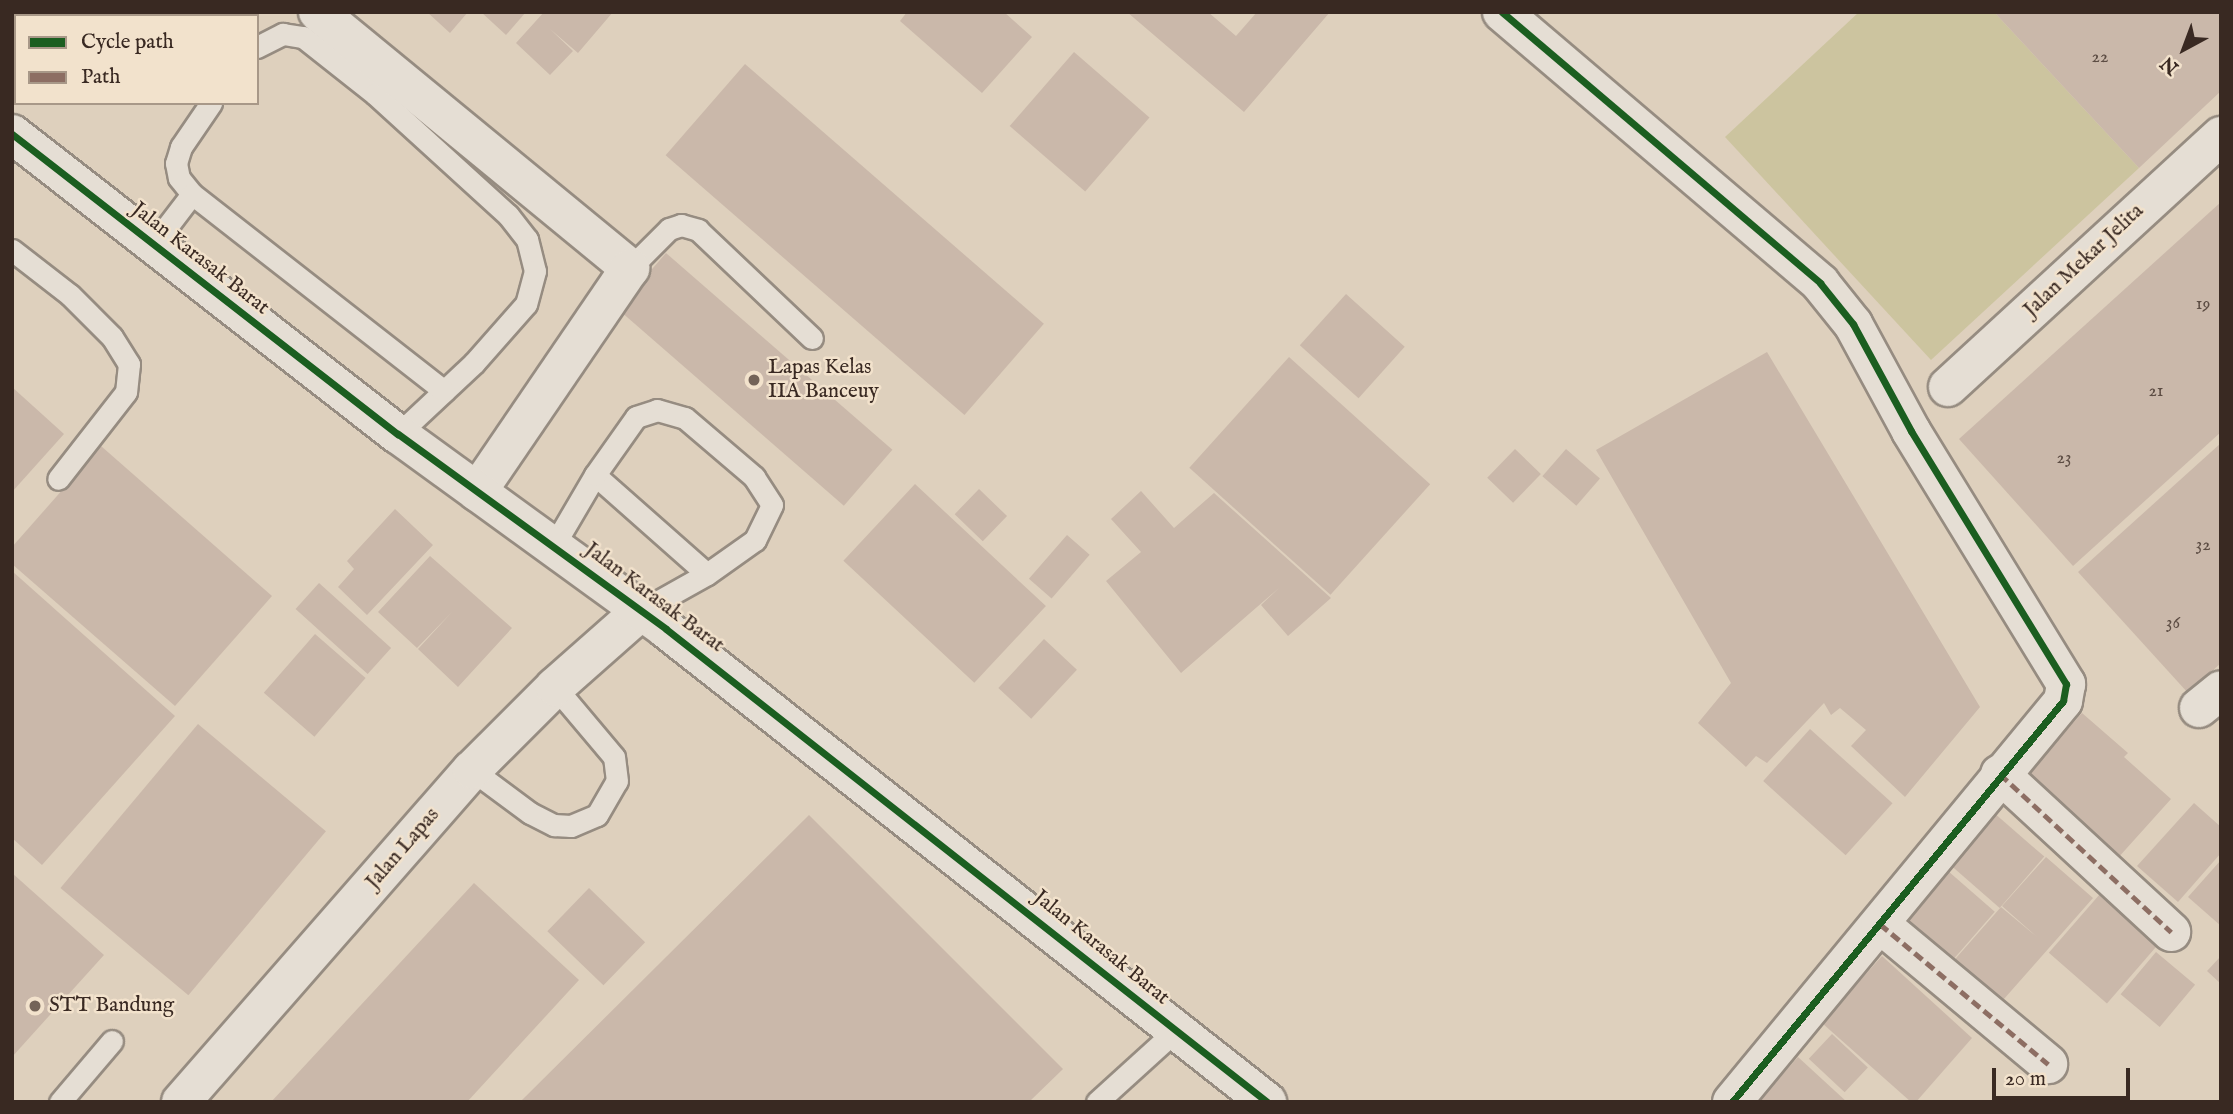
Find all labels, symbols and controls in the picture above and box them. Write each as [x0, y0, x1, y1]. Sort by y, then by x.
legend [14, 14, 259, 105]
north arrow [2149, 14, 2219, 84]
text: Cycle path [81, 29, 174, 56]
house number: 22 [2092, 47, 2108, 69]
text: N [2156, 50, 2184, 79]
text: Path [81, 64, 120, 91]
street label: Jalan Karasak Barat [126, 197, 274, 321]
street label: Jalan Mekar Jelita [2019, 199, 2149, 323]
house number: 19 [2196, 294, 2210, 316]
place label: Lapas Kelas IIA Banceuy [768, 355, 879, 405]
marker: Lapas Kelas IIA Banceuy [746, 372, 762, 388]
house number: 21 [2148, 381, 2164, 403]
house number: 23 [2056, 448, 2072, 470]
house number: 32 [2195, 535, 2211, 557]
street label: Jalan Karasak Barat [579, 537, 729, 659]
house number: 36 [2166, 613, 2180, 635]
street label: Jalan Lapas [361, 803, 445, 895]
street label: Jalan Karasak Barat [1028, 885, 1174, 1011]
place label: STT Bandung [49, 993, 174, 1019]
marker: STT Bandung [27, 998, 43, 1014]
scale bar [1995, 1054, 2133, 1098]
text: 20 m [2005, 1066, 2046, 1093]

